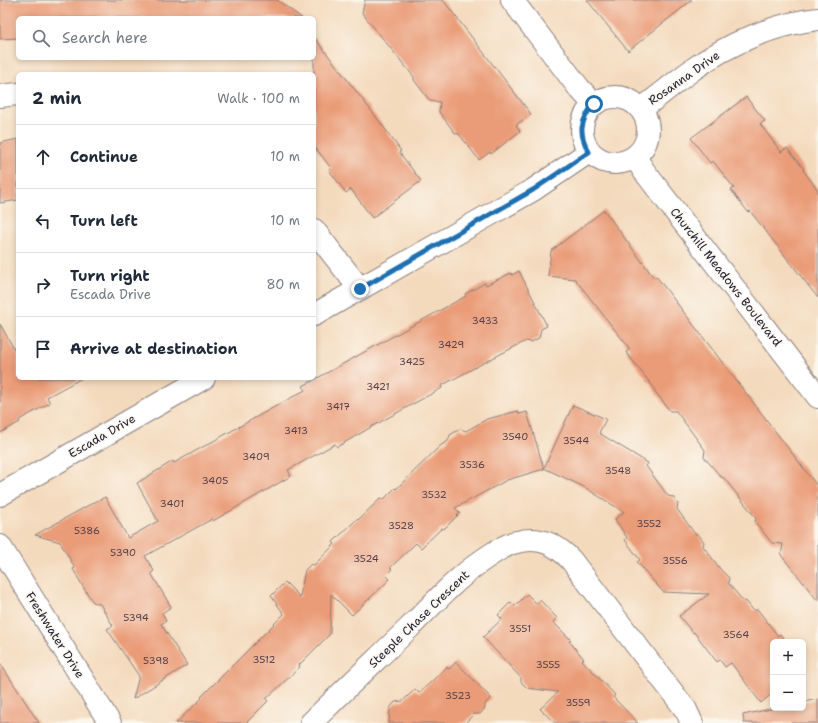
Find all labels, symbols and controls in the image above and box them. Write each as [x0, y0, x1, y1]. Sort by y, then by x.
search box [16, 16, 316, 60]
icon: search [30, 27, 52, 49]
text: Search here [62, 28, 148, 48]
street label: Rosanna Drive [645, 47, 723, 109]
text: 2 min [32, 87, 82, 109]
text: Walk · 100 m [217, 90, 300, 107]
route start [585, 95, 603, 113]
icon: ahead [32, 146, 54, 168]
text: Continue [70, 147, 138, 167]
text: 10 m [270, 148, 300, 165]
street label: Churchill Meadows Boulevard [667, 204, 786, 350]
icon: left [32, 210, 54, 232]
text: Turn left [70, 211, 138, 231]
text: 10 m [270, 212, 300, 229]
text: Turn right [70, 266, 150, 286]
icon: right [32, 274, 54, 296]
text: 80 m [266, 276, 300, 293]
route end [351, 280, 369, 298]
text: Escada Drive [70, 286, 151, 303]
house number: 3433 [472, 314, 498, 327]
icon: arrive [32, 338, 54, 360]
house number: 3429 [438, 338, 464, 351]
text: Arrive at destination [70, 339, 238, 359]
house number: 3425 [399, 355, 425, 368]
house number: 3421 [366, 380, 390, 393]
house number: 3417 [326, 400, 350, 413]
street label: Escada Drive [66, 410, 139, 462]
house number: 3413 [284, 424, 308, 437]
house number: 3540 [502, 430, 528, 443]
house number: 3544 [563, 434, 589, 447]
house number: 3409 [242, 450, 270, 463]
house number: 3536 [459, 458, 485, 471]
house number: 3548 [605, 464, 631, 477]
house number: 3405 [202, 474, 228, 487]
house number: 3532 [421, 488, 447, 501]
house number: 3401 [160, 497, 184, 510]
house number: 3552 [636, 517, 662, 530]
house number: 3528 [388, 519, 414, 532]
house number: 5386 [74, 524, 100, 537]
house number: 5390 [110, 546, 136, 559]
house number: 3524 [353, 552, 379, 565]
house number: 3556 [662, 554, 688, 567]
street label: Steeple Chase Crescent [365, 567, 473, 671]
street label: Freshwater Drive [22, 589, 88, 681]
house number: 5394 [123, 611, 149, 624]
house number: 3551 [509, 622, 531, 635]
house number: 3564 [723, 628, 749, 641]
map controls [770, 639, 806, 711]
button: + [770, 639, 806, 675]
house number: 3512 [252, 653, 276, 666]
house number: 5398 [143, 654, 169, 667]
house number: 3555 [536, 658, 560, 671]
button: − [770, 675, 806, 711]
house number: 3523 [445, 689, 471, 702]
house number: 3559 [565, 696, 591, 709]

